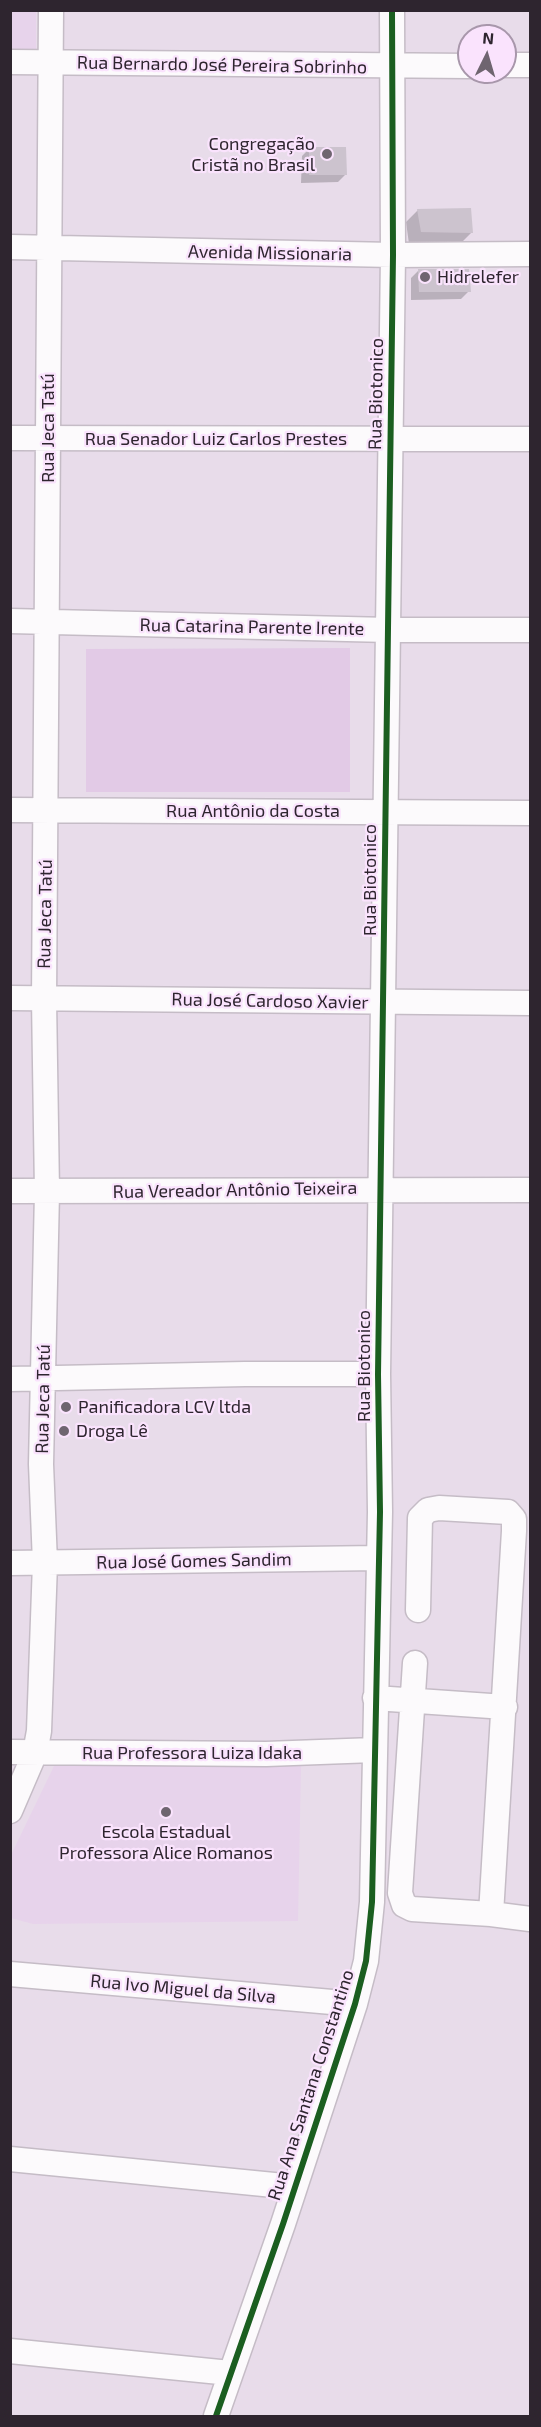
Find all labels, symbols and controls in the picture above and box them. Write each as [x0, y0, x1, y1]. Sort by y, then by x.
north arrow [457, 24, 517, 84]
text: N [482, 28, 495, 48]
street label: Rua Bernardo José Pereira Sobrinho [77, 52, 367, 78]
place label: Congregação Cristã no Brasil [191, 133, 315, 176]
marker: Congregação Cristã no Brasil [320, 147, 334, 161]
street label: Avenida Missionaria [188, 241, 352, 265]
place label: Hidrelefer [437, 266, 519, 288]
marker: Hidrelefer [418, 270, 432, 284]
street label: Rua Biotonico [364, 338, 388, 450]
street label: Rua Jeca Tatú [37, 373, 59, 483]
street label: Rua Senador Luiz Carlos Prestes [85, 428, 347, 450]
street label: Rua Catarina Parente Irente [140, 614, 364, 640]
street label: Rua Antônio da Costa [166, 800, 340, 822]
street label: Rua Biotonico [359, 824, 381, 936]
street label: Rua Jeca Tatú [33, 859, 57, 969]
street label: Rua José Cardoso Xavier [171, 988, 369, 1014]
street label: Rua Vereador Antônio Teixeira [113, 1177, 357, 1203]
street label: Rua Biotonico [353, 1310, 375, 1422]
street label: Rua Jeca Tatú [31, 1344, 55, 1454]
place label: Panificadora LCV ltda [78, 1396, 251, 1418]
marker: Panificadora LCV ltda [59, 1400, 73, 1414]
place label: Droga Lê [76, 1420, 148, 1442]
marker: Droga Lê [57, 1424, 71, 1438]
street label: Rua José Gomes Sandim [96, 1548, 292, 1574]
street label: Rua Professora Luiza Idaka [82, 1742, 302, 1764]
marker: Escola Estadual Professora Alice Romanos [159, 1805, 173, 1819]
place label: Escola Estadual Professora Alice Romanos [59, 1821, 273, 1864]
street label: Rua Ana Santana Constantino [263, 1967, 359, 2203]
street label: Rua Ivo Miguel da Silva [89, 1970, 277, 2008]

